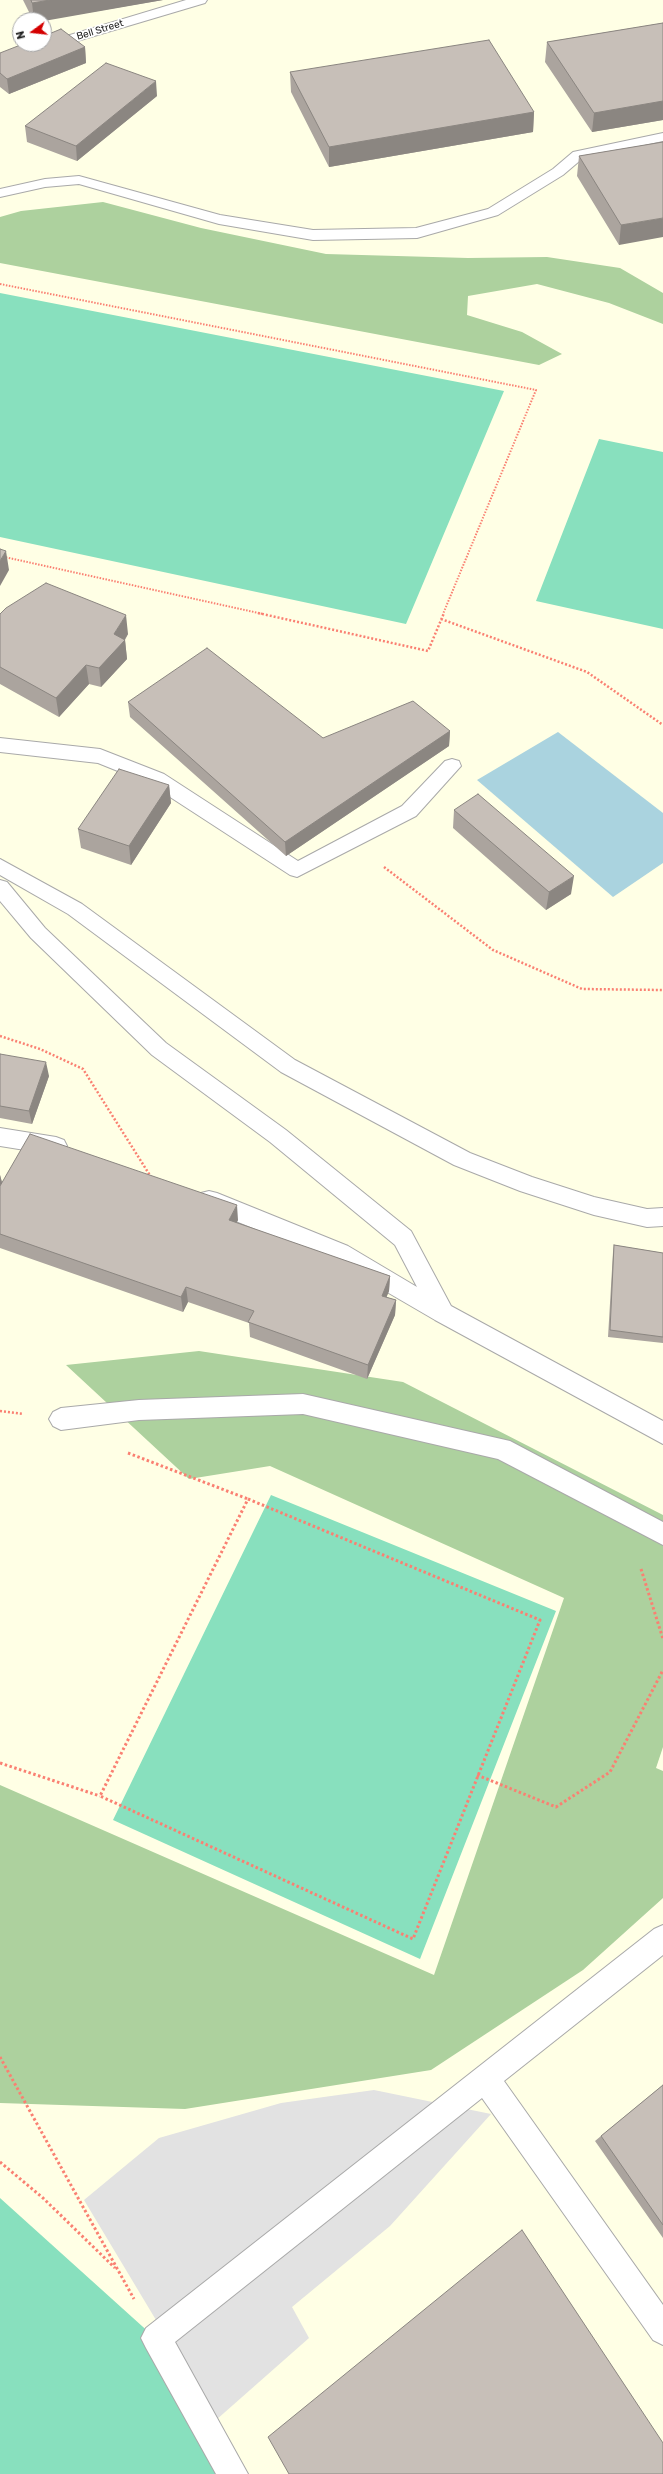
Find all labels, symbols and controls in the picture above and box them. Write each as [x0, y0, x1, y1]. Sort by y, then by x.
north arrow [12, 12, 52, 52]
street label: Bell Street [75, 17, 125, 43]
text: N [14, 29, 28, 40]

